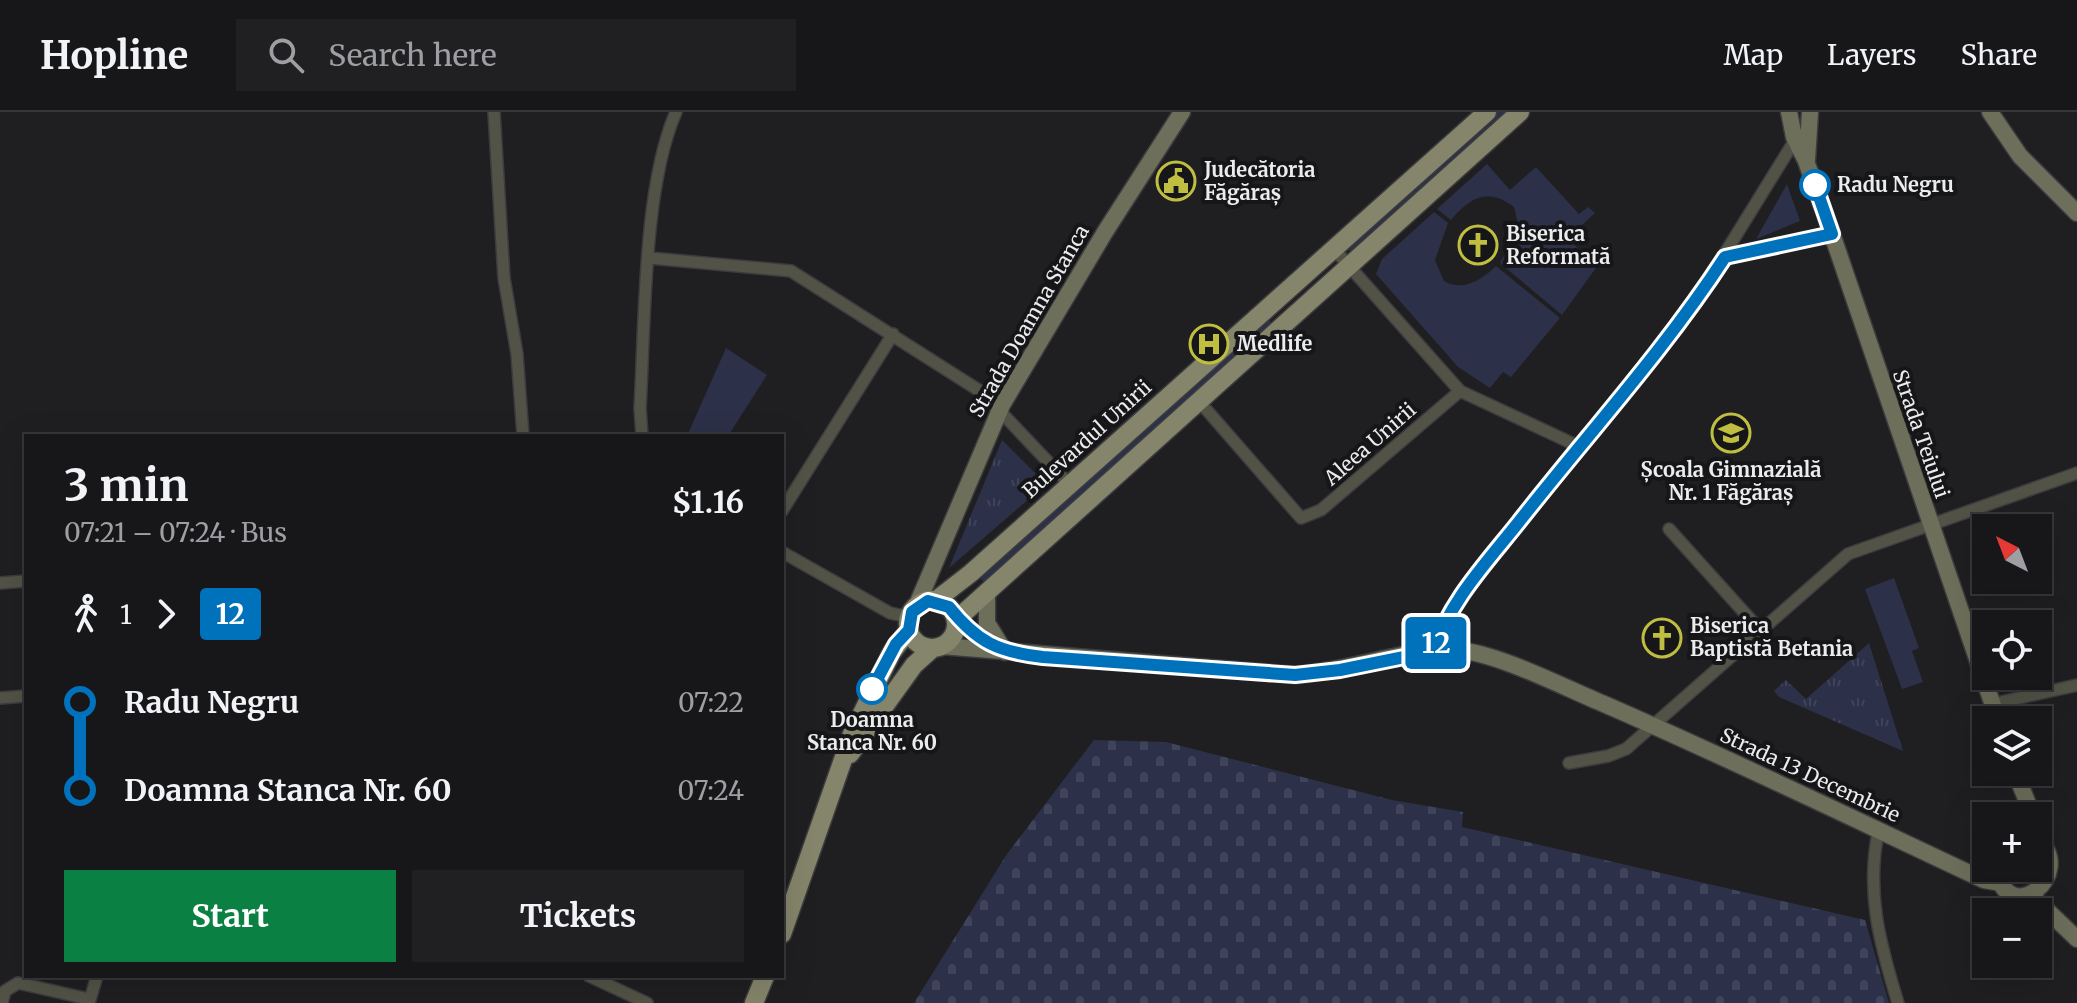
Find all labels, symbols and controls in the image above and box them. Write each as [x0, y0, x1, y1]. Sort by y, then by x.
search box [236, 19, 796, 91]
text: Hopline [40, 32, 188, 79]
icon: search [264, 33, 308, 77]
text: Search here [328, 36, 497, 74]
text: Map [1723, 37, 1783, 73]
text: Layers [1827, 37, 1916, 73]
text: Share [1960, 37, 2037, 73]
place label: Judecătoria Făgăraș [1203, 157, 1315, 206]
public building icon: Judecătoria Făgăraș [1155, 160, 1197, 202]
marker: Radu Negru [1800, 170, 1830, 200]
place label: Radu Negru [1837, 172, 1954, 197]
street label: Strada Doamna Stanca [963, 220, 1094, 421]
place label: Biserica Reformată [1506, 221, 1610, 269]
church icon: Biserica Reformată [1457, 224, 1499, 266]
hospital icon: Medlife [1188, 323, 1230, 365]
place label: Medlife [1237, 331, 1312, 356]
street label: Strada Teiului [1888, 366, 1955, 501]
street label: Bulevardul Unirii [1017, 374, 1156, 503]
street label: Aleea Unirii [1318, 397, 1421, 491]
school or university icon: Școala Gimnazială Nr. 1 Făgăraș [1710, 412, 1752, 454]
place label: Școala Gimnazială Nr. 1 Făgăraș [1640, 457, 1822, 506]
text: 3 min [64, 458, 189, 513]
text: $1.16 [672, 483, 744, 521]
north arrow [1972, 514, 2052, 594]
map controls [1972, 514, 2052, 978]
text: 07:21 – 07:24 · Bus [64, 516, 287, 549]
icon: walk [64, 592, 108, 636]
icon: forward [144, 592, 188, 636]
text: 12 [216, 596, 245, 632]
text: 1 [120, 598, 132, 631]
button: locate [1972, 610, 2052, 690]
place label: Biserica Baptistă Betania [1690, 613, 1853, 661]
line badge: 12 [1400, 617, 1472, 669]
church icon: Biserica Baptistă Betania [1641, 617, 1683, 659]
text: 12 [1421, 625, 1451, 661]
marker: Doamna Stanca Nr. 60 [857, 674, 887, 704]
text: Radu Negru [124, 683, 299, 721]
text: 07:22 [678, 686, 744, 719]
button: layers [1972, 706, 2052, 786]
place label: Doamna Stanca Nr. 60 [807, 707, 937, 755]
street label: Strada 13 Decembrie [1716, 722, 1904, 827]
text: Doamna Stanca Nr. 60 [124, 771, 452, 809]
text: 07:24 [678, 774, 744, 807]
button: + [1972, 802, 2052, 882]
button: Start [64, 870, 396, 962]
button: Tickets [412, 870, 744, 962]
button: − [1972, 898, 2052, 978]

